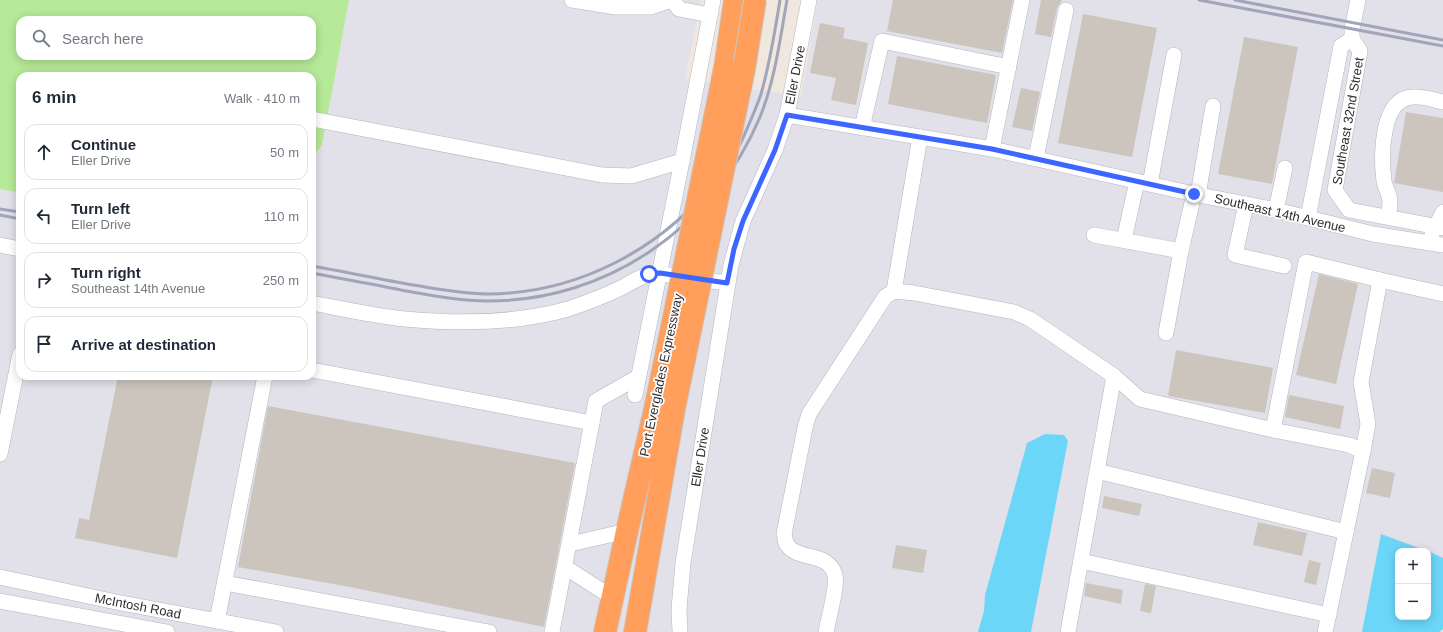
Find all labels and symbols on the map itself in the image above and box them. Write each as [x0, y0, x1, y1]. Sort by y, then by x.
street label: Eller Drive [782, 44, 808, 106]
street label: Southeast 32nd Street [1329, 56, 1367, 186]
route end [1185, 185, 1203, 203]
street label: Southeast 14th Avenue [1213, 191, 1347, 235]
route start [640, 265, 658, 283]
street label: Port Everglades Expressway [636, 292, 686, 458]
street label: Eller Drive [688, 426, 712, 488]
street label: McIntosh Road [94, 590, 182, 622]

